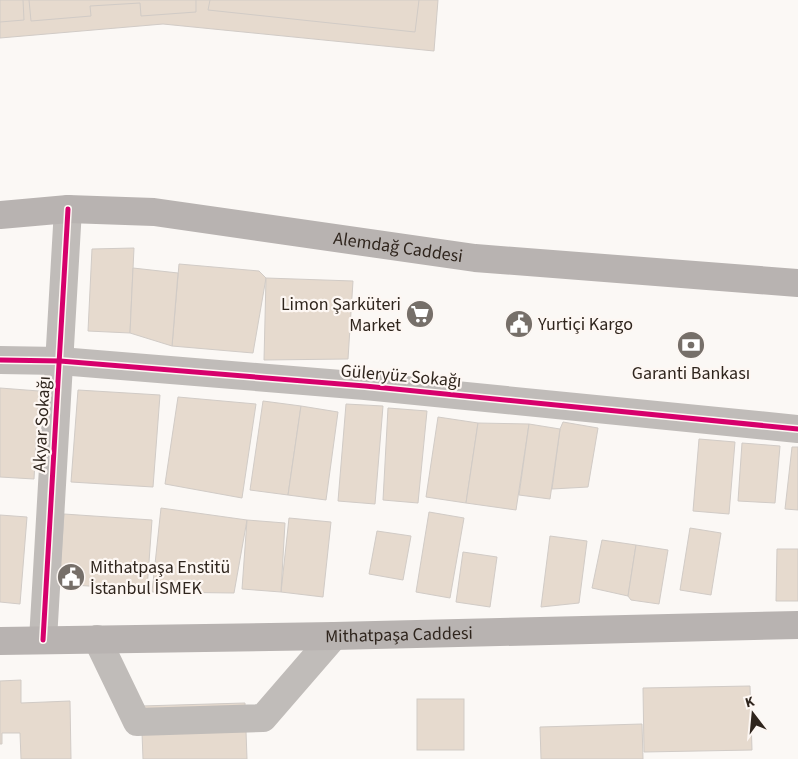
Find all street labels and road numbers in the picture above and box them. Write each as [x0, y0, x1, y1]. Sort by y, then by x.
street label: Alemdağ Caddesi [332, 225, 464, 269]
street label: Güleryüz Sokağı [340, 358, 462, 394]
street label: Akyar Sokağı [27, 375, 57, 473]
street label: Mithatpaşa Caddesi [325, 620, 473, 649]

